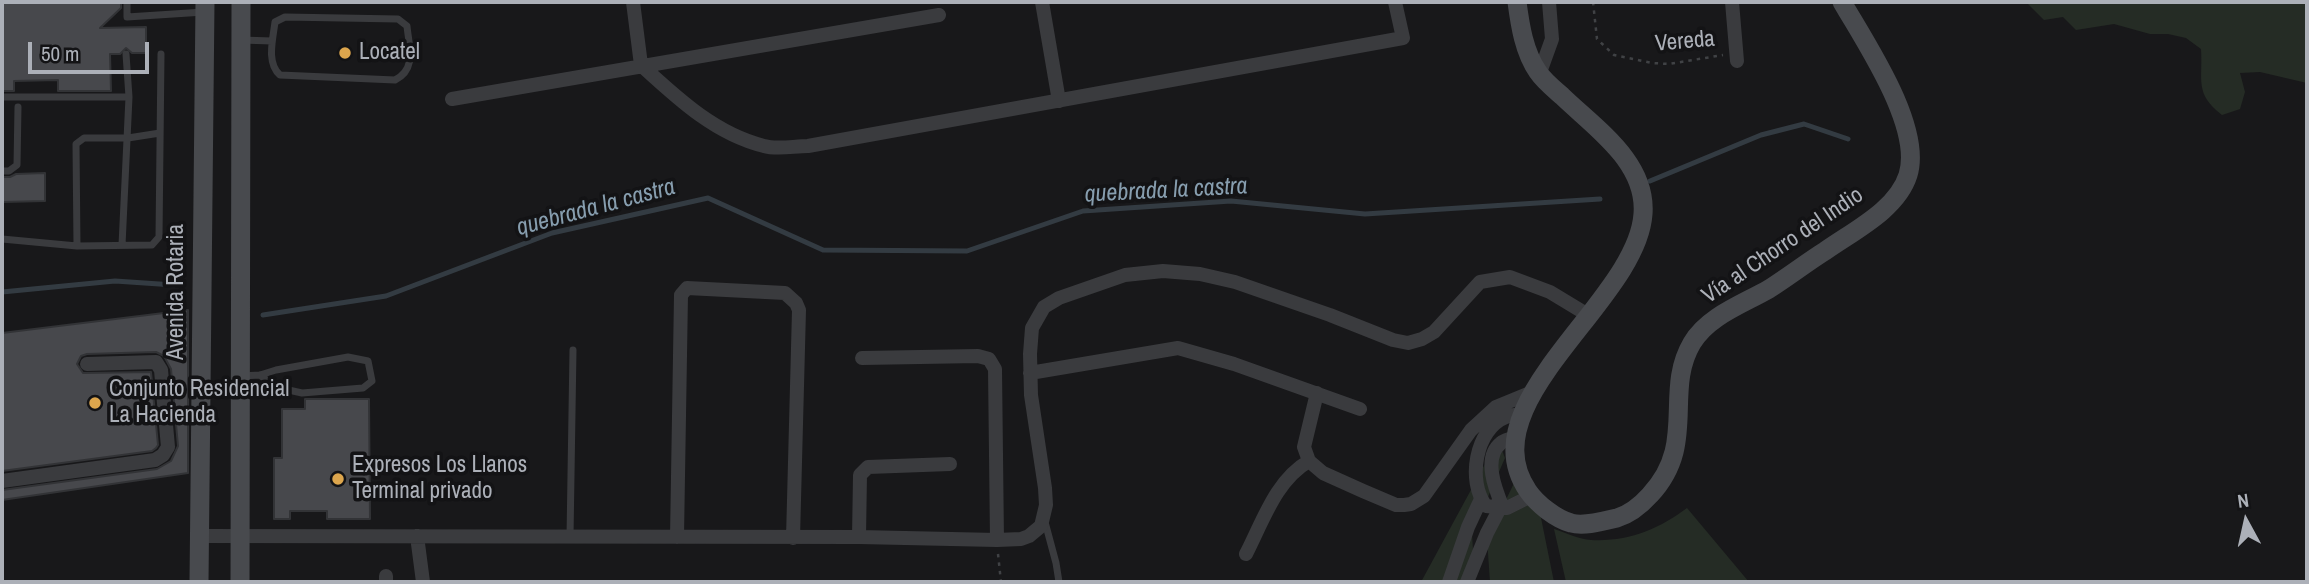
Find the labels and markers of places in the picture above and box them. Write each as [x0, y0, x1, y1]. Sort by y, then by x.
place label: Locatel [359, 39, 420, 67]
marker: Locatel [337, 45, 353, 61]
place label: Conjunto Residencial La Hacienda [109, 376, 289, 430]
marker: Conjunto Residencial La Hacienda [87, 395, 103, 411]
place label: Expresos Los Llanos Terminal privado [352, 452, 527, 506]
marker: Expresos Los Llanos Terminal privado [330, 471, 346, 487]

